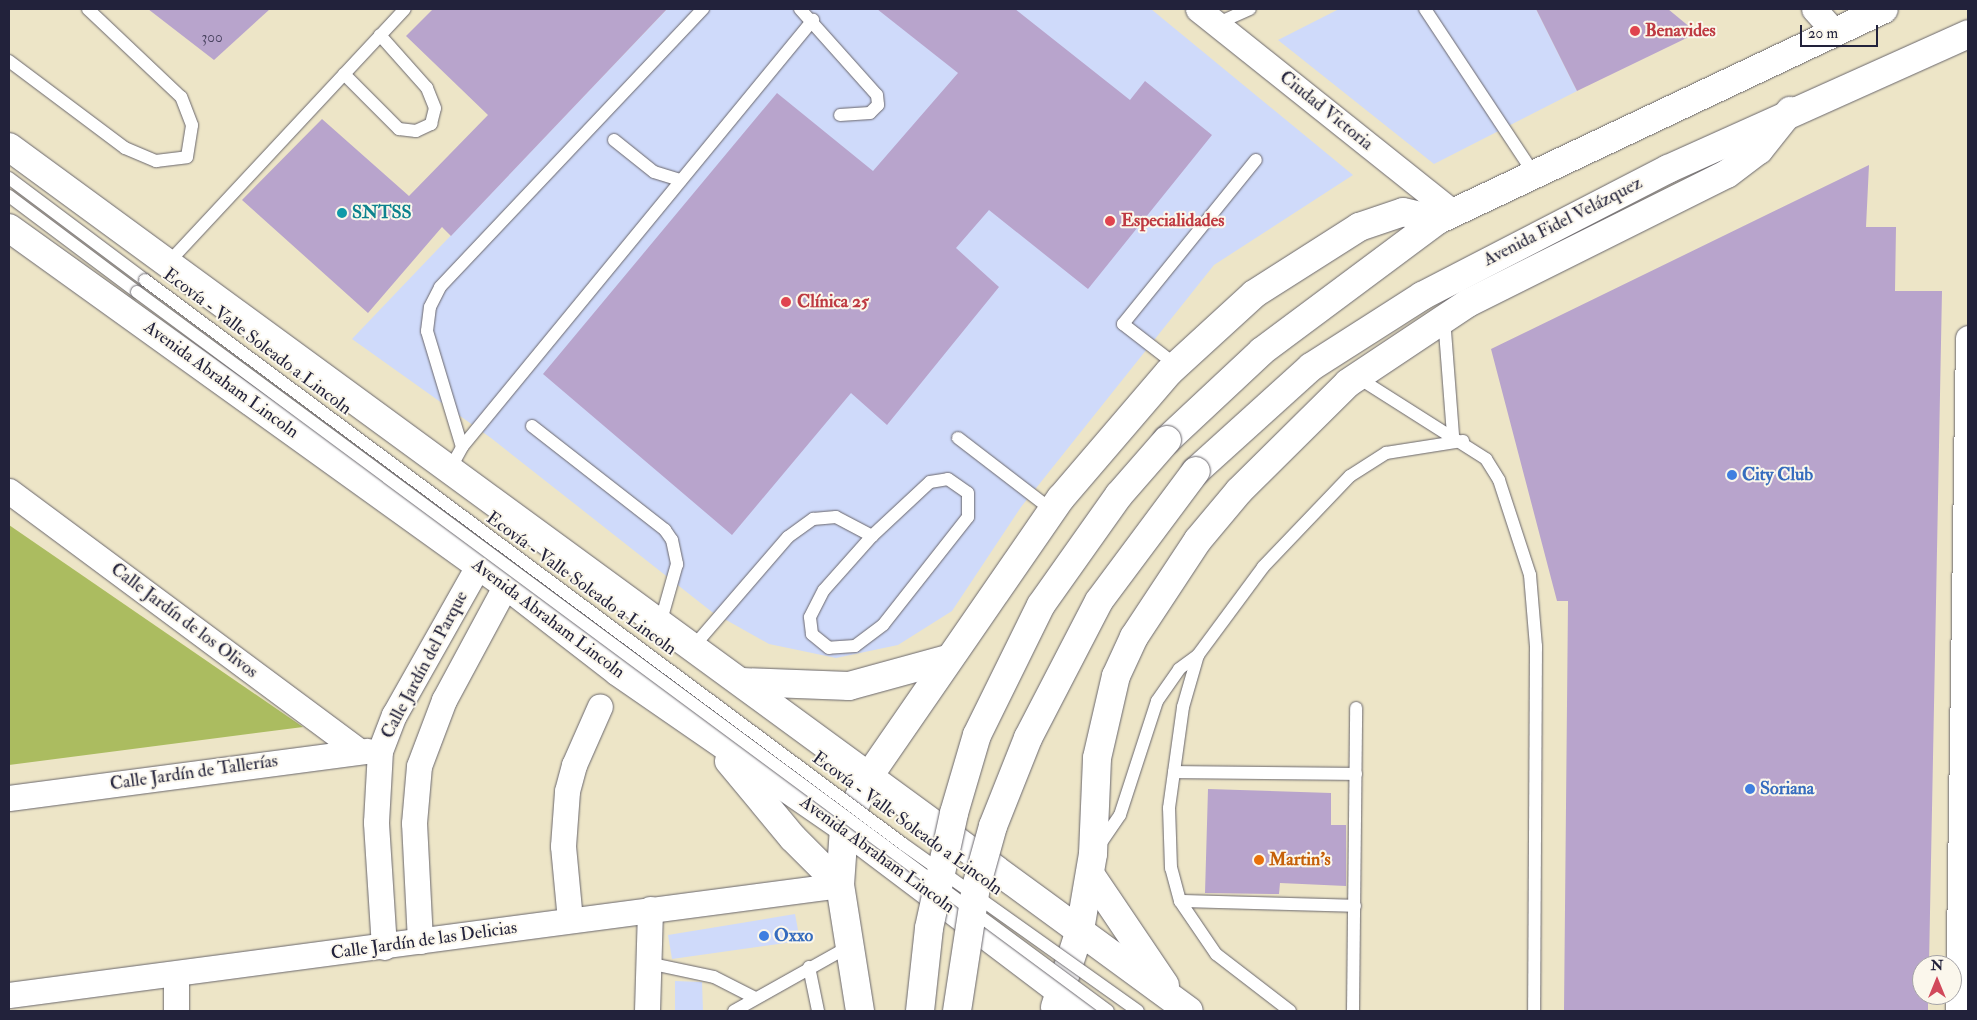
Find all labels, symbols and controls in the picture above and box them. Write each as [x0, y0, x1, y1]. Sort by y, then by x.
scale bar [1802, 15, 1880, 47]
place label: Benavides [1645, 20, 1716, 42]
text: 20 m [1808, 24, 1838, 43]
marker: Benavides [1629, 25, 1641, 37]
house number: 300 [201, 29, 223, 47]
street label: Ciudad Victoria [1275, 67, 1377, 155]
street label: Avenida Fidel Velázquez [1480, 173, 1646, 271]
place label: SNTSS [352, 202, 412, 224]
marker: SNTSS [336, 207, 348, 219]
place label: Especialidades [1121, 210, 1224, 232]
marker: Especialidades [1103, 214, 1117, 228]
street label: Ecovía - Valle Soleado a Lincoln [159, 264, 355, 420]
place label: Clínica 25 [797, 291, 869, 313]
marker: Clínica 25 [779, 295, 793, 309]
street label: Avenida Abraham Lincoln [139, 317, 303, 443]
place label: City Club [1742, 464, 1813, 486]
marker: City Club [1726, 469, 1738, 481]
street label: Ecovía - Valle Soleado a Lincoln [482, 508, 680, 660]
street label: Avenida Abraham Lincoln [467, 554, 629, 684]
street label: Calle Jardín de los Olivos [106, 559, 262, 683]
street label: Calle Jardín del Parque [377, 588, 473, 742]
street label: Ecovía - Valle Soleado a Lincoln [808, 748, 1006, 900]
street label: Calle Jardín de Tallerías [109, 751, 279, 795]
place label: Soriana [1760, 778, 1814, 800]
marker: Soriana [1744, 783, 1756, 795]
street label: Avenida Abraham Lincoln [795, 792, 959, 918]
place label: Martin's [1269, 849, 1331, 871]
marker: Martin's [1253, 854, 1265, 866]
street label: Calle Jardín de las Delicias [329, 917, 519, 965]
place label: Oxxo [774, 925, 813, 947]
marker: Oxxo [758, 930, 770, 942]
north arrow [1912, 955, 1962, 1005]
text: N [1931, 957, 1943, 974]

